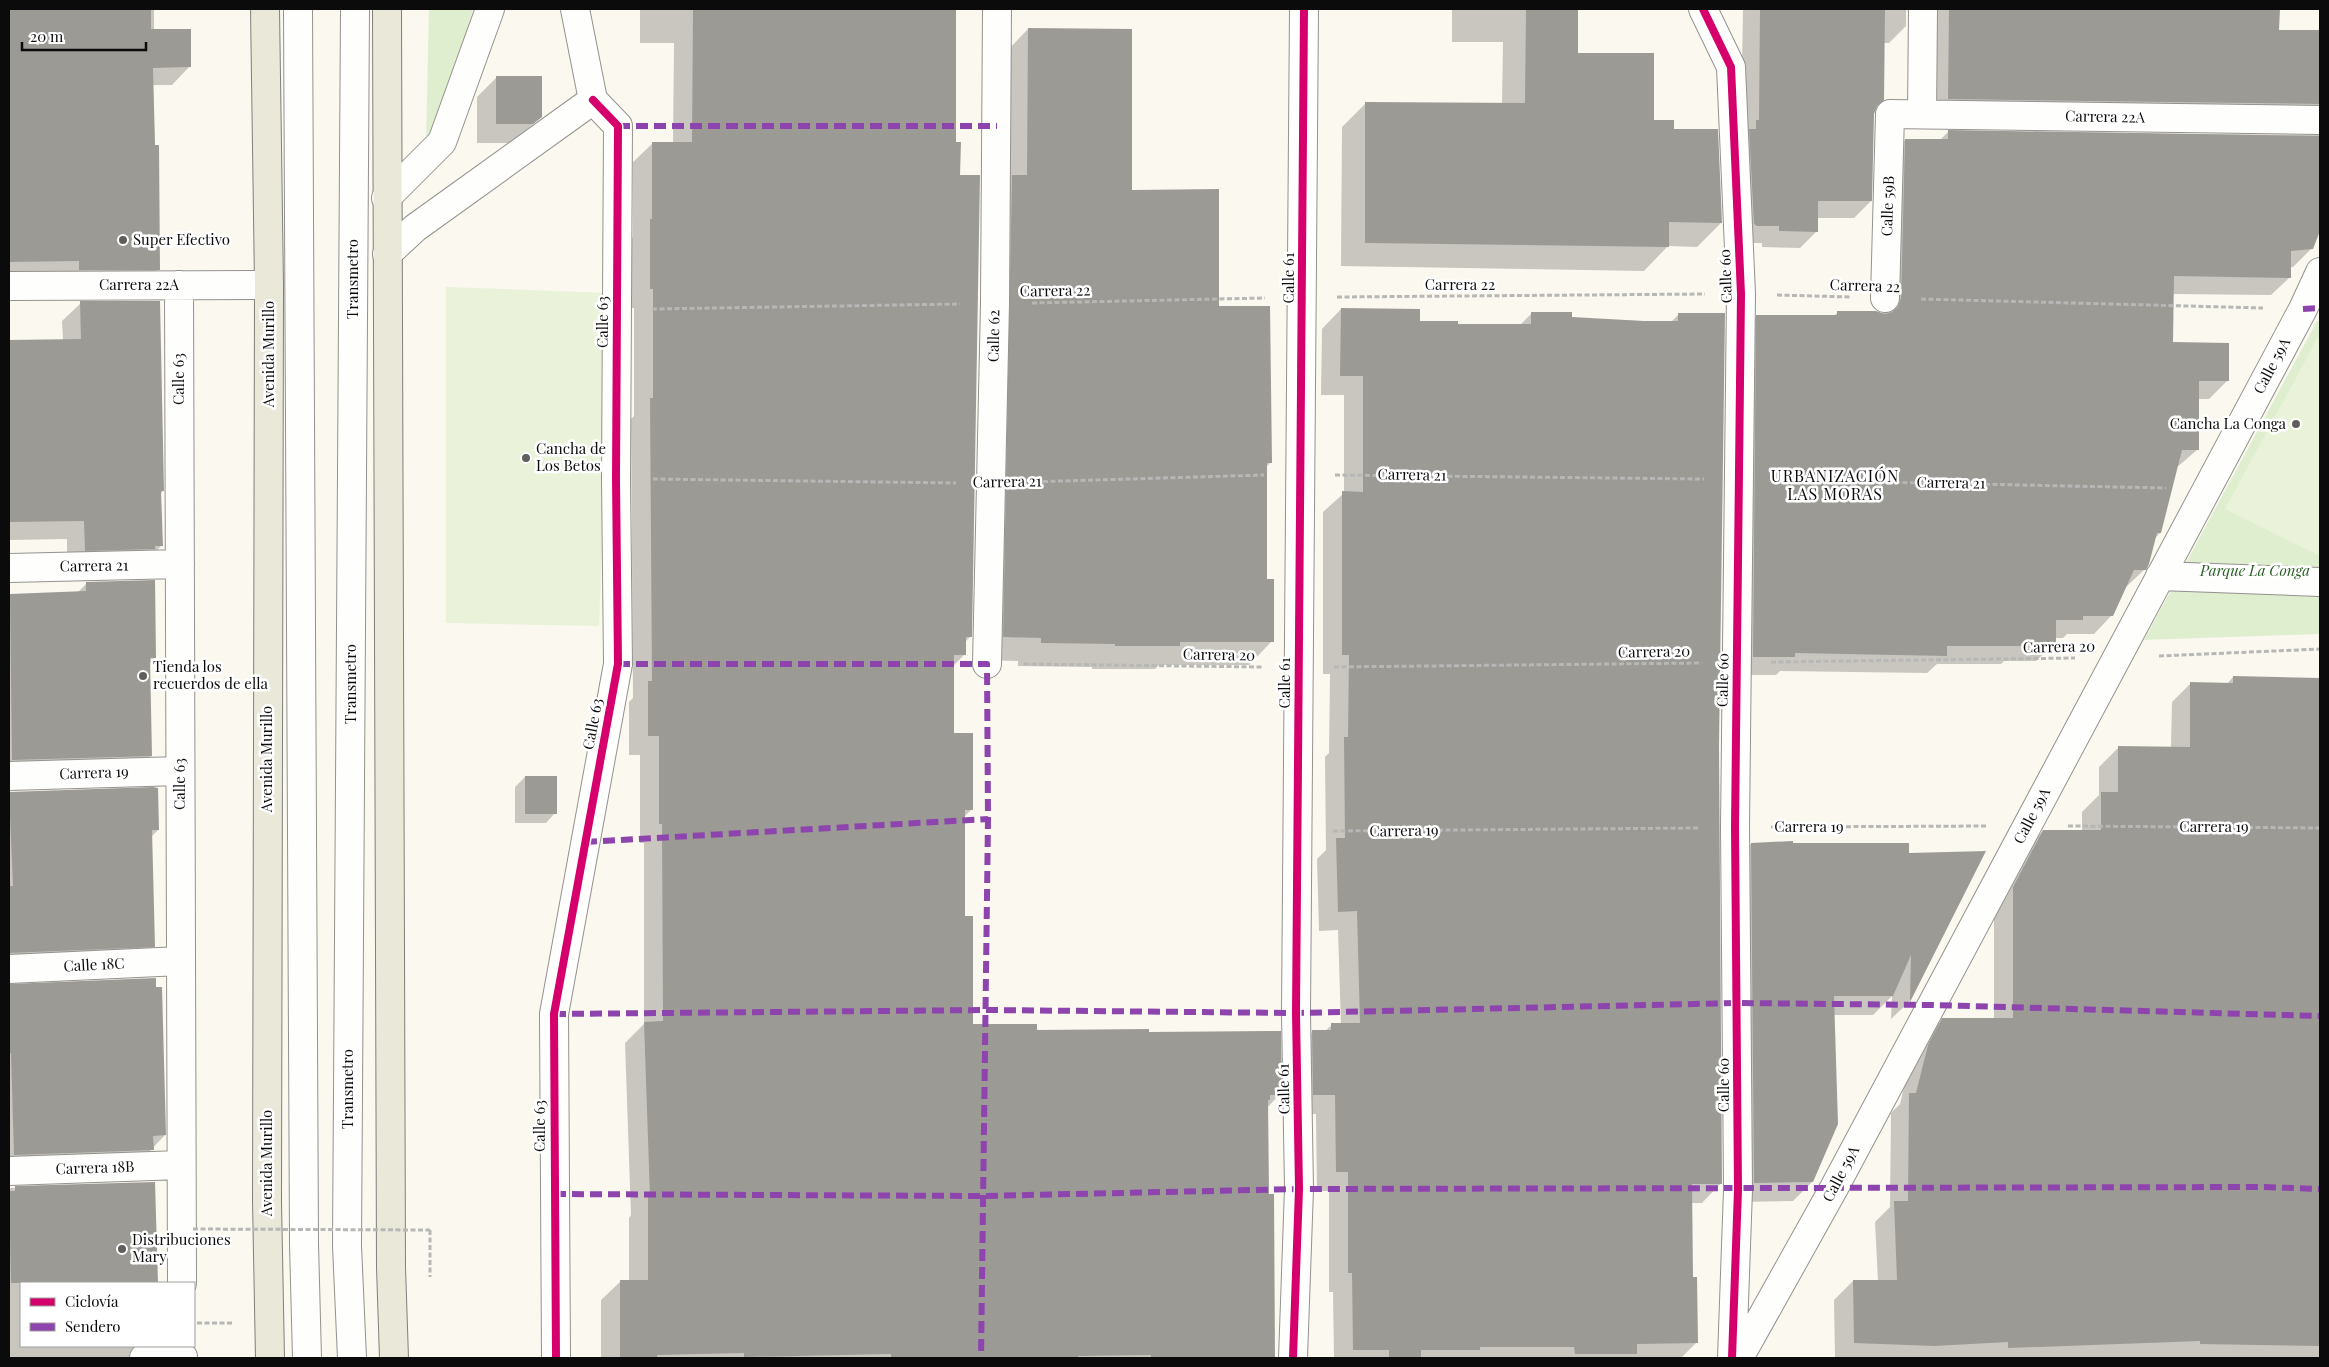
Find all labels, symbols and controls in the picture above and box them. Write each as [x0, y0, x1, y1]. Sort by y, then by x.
scale bar [22, 20, 146, 52]
text: 20 m [30, 26, 64, 46]
street label: Carrera 22A [2065, 105, 2146, 127]
street label: Calle 59B [1876, 175, 1898, 237]
place label: Super Efectivo [133, 229, 230, 249]
marker: Super Efectivo [117, 234, 129, 246]
street label: Transmetro [342, 239, 362, 319]
street label: Calle 60 [1714, 249, 1736, 304]
street label: Calle 61 [1278, 252, 1298, 303]
street label: Carrera 22A [99, 274, 180, 294]
street label: Carrera 22 [1425, 274, 1495, 294]
street label: Carrera 22 [1829, 274, 1901, 296]
street label: Carrera 22 [1020, 279, 1090, 301]
street label: Calle 63 [592, 296, 612, 348]
street label: Avenida Murillo [258, 301, 278, 408]
street label: Calle 62 [983, 310, 1003, 362]
street label: Calle 59A [2248, 333, 2294, 397]
street label: Calle 63 [168, 353, 188, 405]
place label: Cancha La Conga [2170, 413, 2287, 433]
marker: Cancha La Conga [2290, 418, 2302, 430]
place label: Cancha de Los Betos [536, 438, 606, 475]
marker: Cancha de Los Betos [520, 452, 532, 464]
street label: Carrera 21 [1377, 463, 1447, 485]
district label: URBANIZACIÓN LAS MORAS [1771, 465, 1899, 504]
street label: Carrera 21 [972, 470, 1042, 492]
street label: Carrera 21 [1916, 471, 1986, 493]
street label: Carrera 21 [59, 554, 129, 576]
park label: Parque La Conga [2199, 560, 2310, 580]
street label: Carrera 20 [2023, 635, 2095, 657]
street label: Carrera 20 [1618, 640, 1690, 662]
street label: Carrera 20 [1183, 643, 1255, 665]
street label: Transmetro [340, 644, 360, 724]
street label: Calle 60 [1712, 653, 1732, 707]
place label: Tienda los recuerdos de ella [153, 656, 269, 693]
street label: Calle 61 [1274, 657, 1294, 708]
marker: Tienda los recuerdos de ella [137, 670, 149, 682]
street label: Calle 63 [577, 696, 607, 751]
street label: Avenida Murillo [256, 706, 276, 813]
street label: Calle 63 [169, 758, 189, 810]
street label: Carrera 19 [59, 761, 129, 783]
street label: Calle 59A [2008, 783, 2054, 847]
street label: Carrera 19 [1774, 816, 1844, 836]
street label: Carrera 19 [2179, 816, 2249, 836]
street label: Carrera 19 [1369, 819, 1439, 841]
street label: Calle 18C [63, 952, 125, 976]
street label: Transmetro [337, 1049, 357, 1129]
street label: Calle 60 [1713, 1058, 1733, 1112]
street label: Calle 61 [1273, 1063, 1293, 1115]
street label: Calle 63 [529, 1100, 549, 1152]
street label: Avenida Murillo [256, 1110, 276, 1217]
street label: Calle 59A [1817, 1141, 1863, 1205]
street label: Carrera 18B [55, 1156, 135, 1178]
place label: Distribuciones Mary [132, 1229, 231, 1266]
marker: Distribuciones Mary [116, 1243, 128, 1255]
legend [20, 1282, 195, 1347]
text: Ciclovía [65, 1291, 119, 1311]
text: Sendero [65, 1316, 121, 1336]

